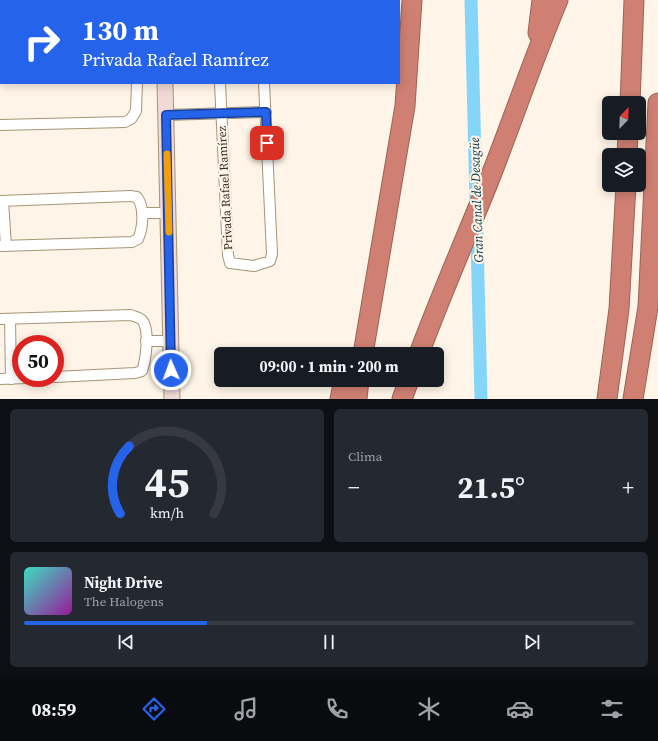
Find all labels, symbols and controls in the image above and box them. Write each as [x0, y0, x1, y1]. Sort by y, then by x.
text: 130 m [82, 11, 159, 49]
icon: right [16, 16, 68, 68]
text: Privada Rafael Ramírez [82, 47, 269, 72]
north arrow [602, 96, 646, 140]
map controls [602, 96, 646, 192]
street label: Privada Rafael Ramírez [214, 125, 236, 251]
pin [250, 126, 284, 160]
icon: arrive [256, 132, 278, 154]
water label: Gran Canal de Desagüe [466, 136, 487, 263]
button: layers [602, 148, 646, 192]
speed limit sign: 50 [12, 335, 64, 387]
position arrow [150, 349, 192, 391]
text: 09:00 · 1 min · 200 m [260, 356, 399, 377]
text: Clima [348, 448, 382, 465]
text: 45 [144, 453, 190, 510]
text: 21.5° [457, 467, 525, 508]
text: − [348, 472, 360, 502]
text: + [622, 472, 634, 502]
text: km/h [150, 502, 184, 522]
text: Night Drive [84, 572, 163, 593]
text: The Halogens [84, 593, 164, 610]
icon: previous [115, 631, 137, 653]
icon: pause [318, 631, 340, 653]
icon: next [521, 631, 543, 653]
icon: directions [140, 695, 168, 723]
icon: music [232, 695, 260, 723]
icon: phone [323, 695, 351, 723]
icon: climate [415, 695, 443, 723]
icon: car [506, 695, 534, 723]
icon: filters [598, 695, 626, 723]
text: 08:59 [32, 697, 76, 722]

